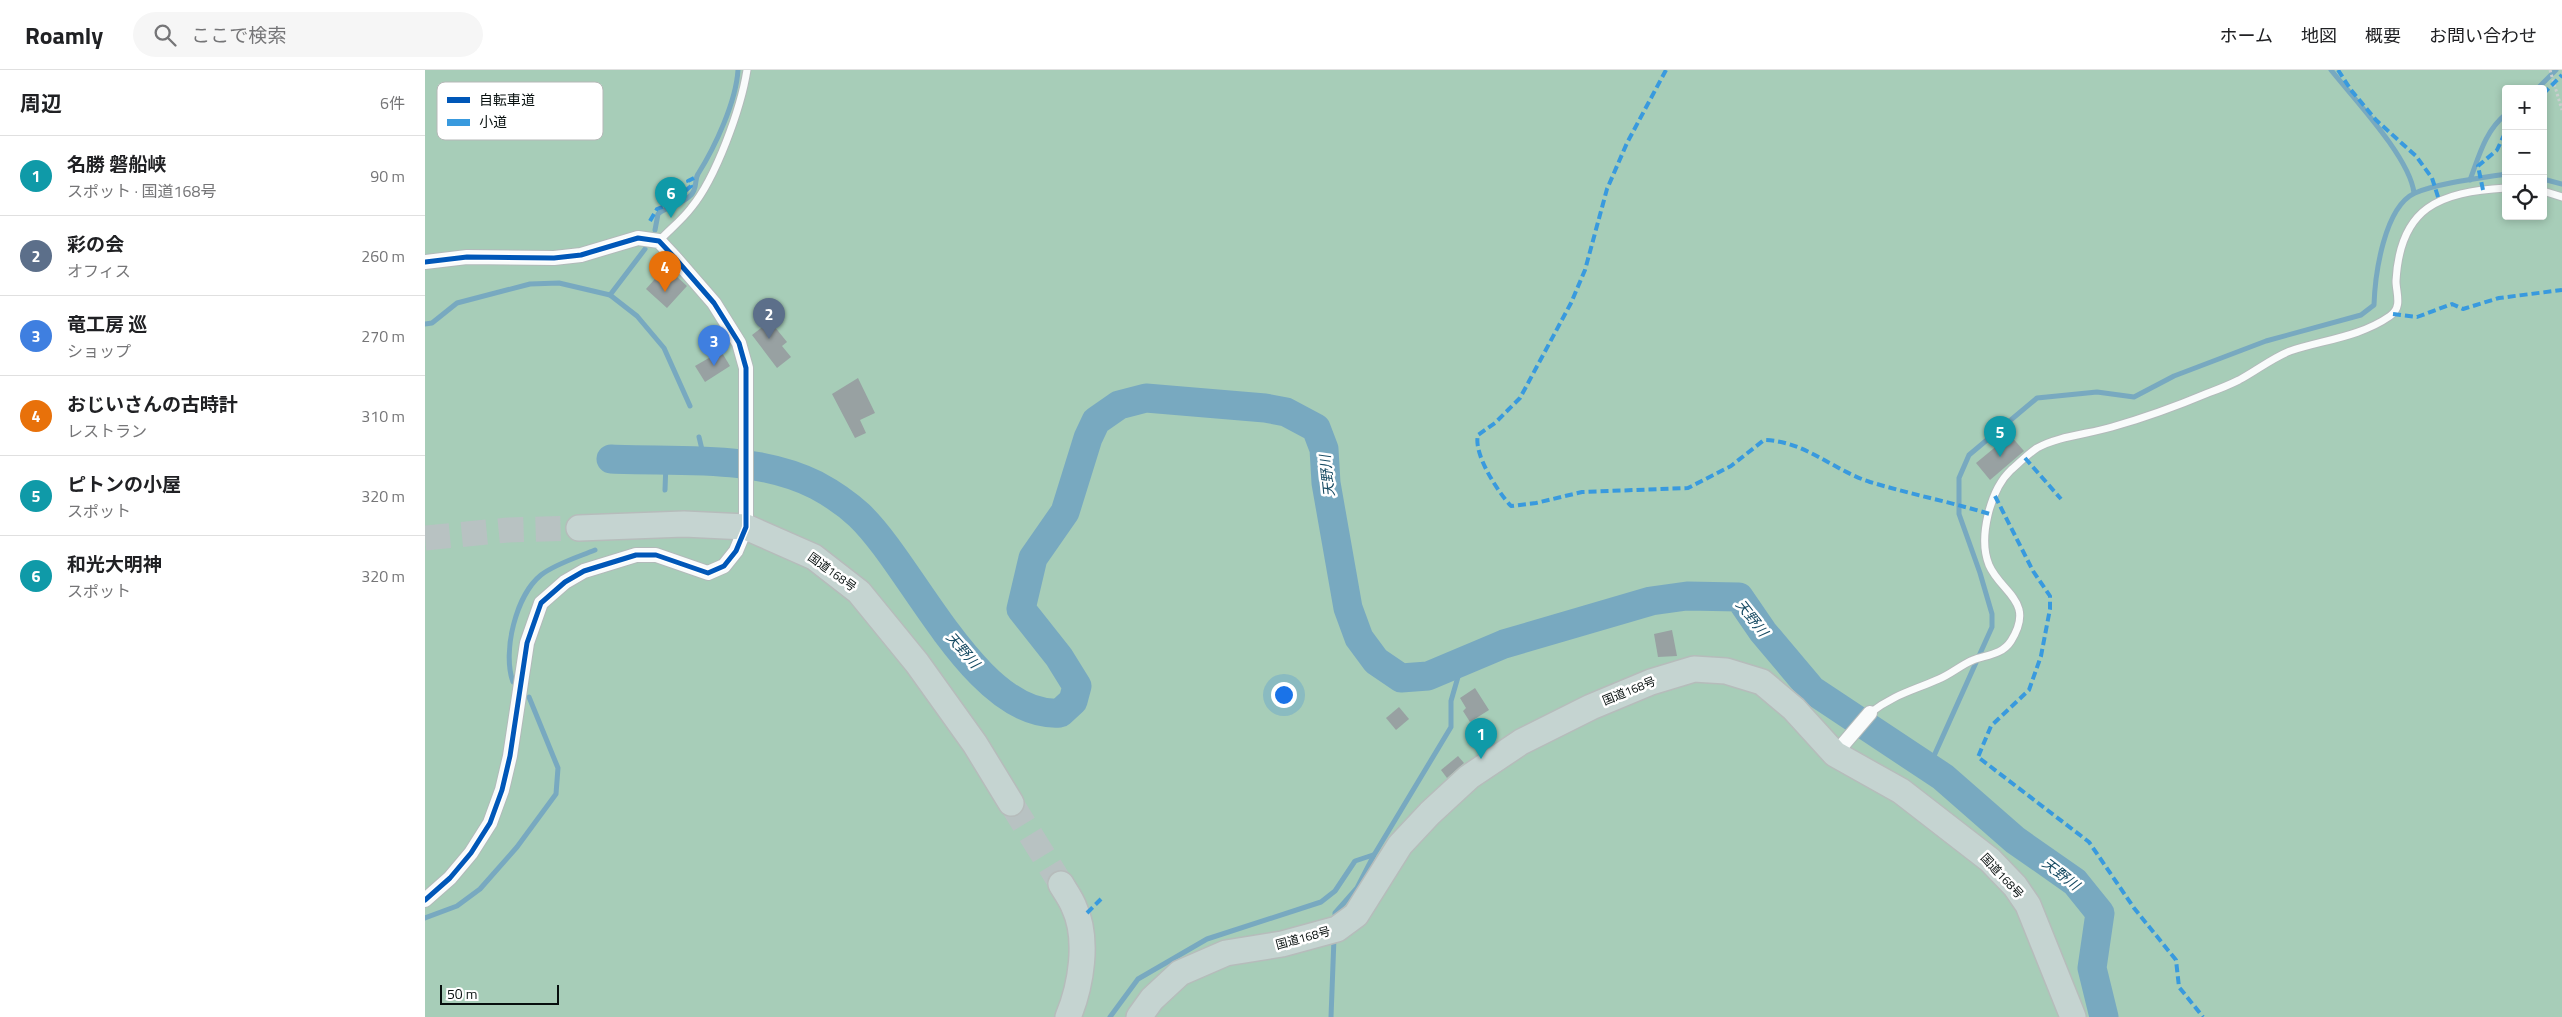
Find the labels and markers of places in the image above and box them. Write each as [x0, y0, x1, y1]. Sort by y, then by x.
pin: 6 [655, 177, 687, 218]
pin: 4 [649, 251, 681, 292]
pin: 2 [753, 298, 785, 339]
pin: 3 [698, 325, 730, 366]
pin: 5 [1984, 416, 2016, 457]
pin: 1 [1465, 718, 1497, 759]

